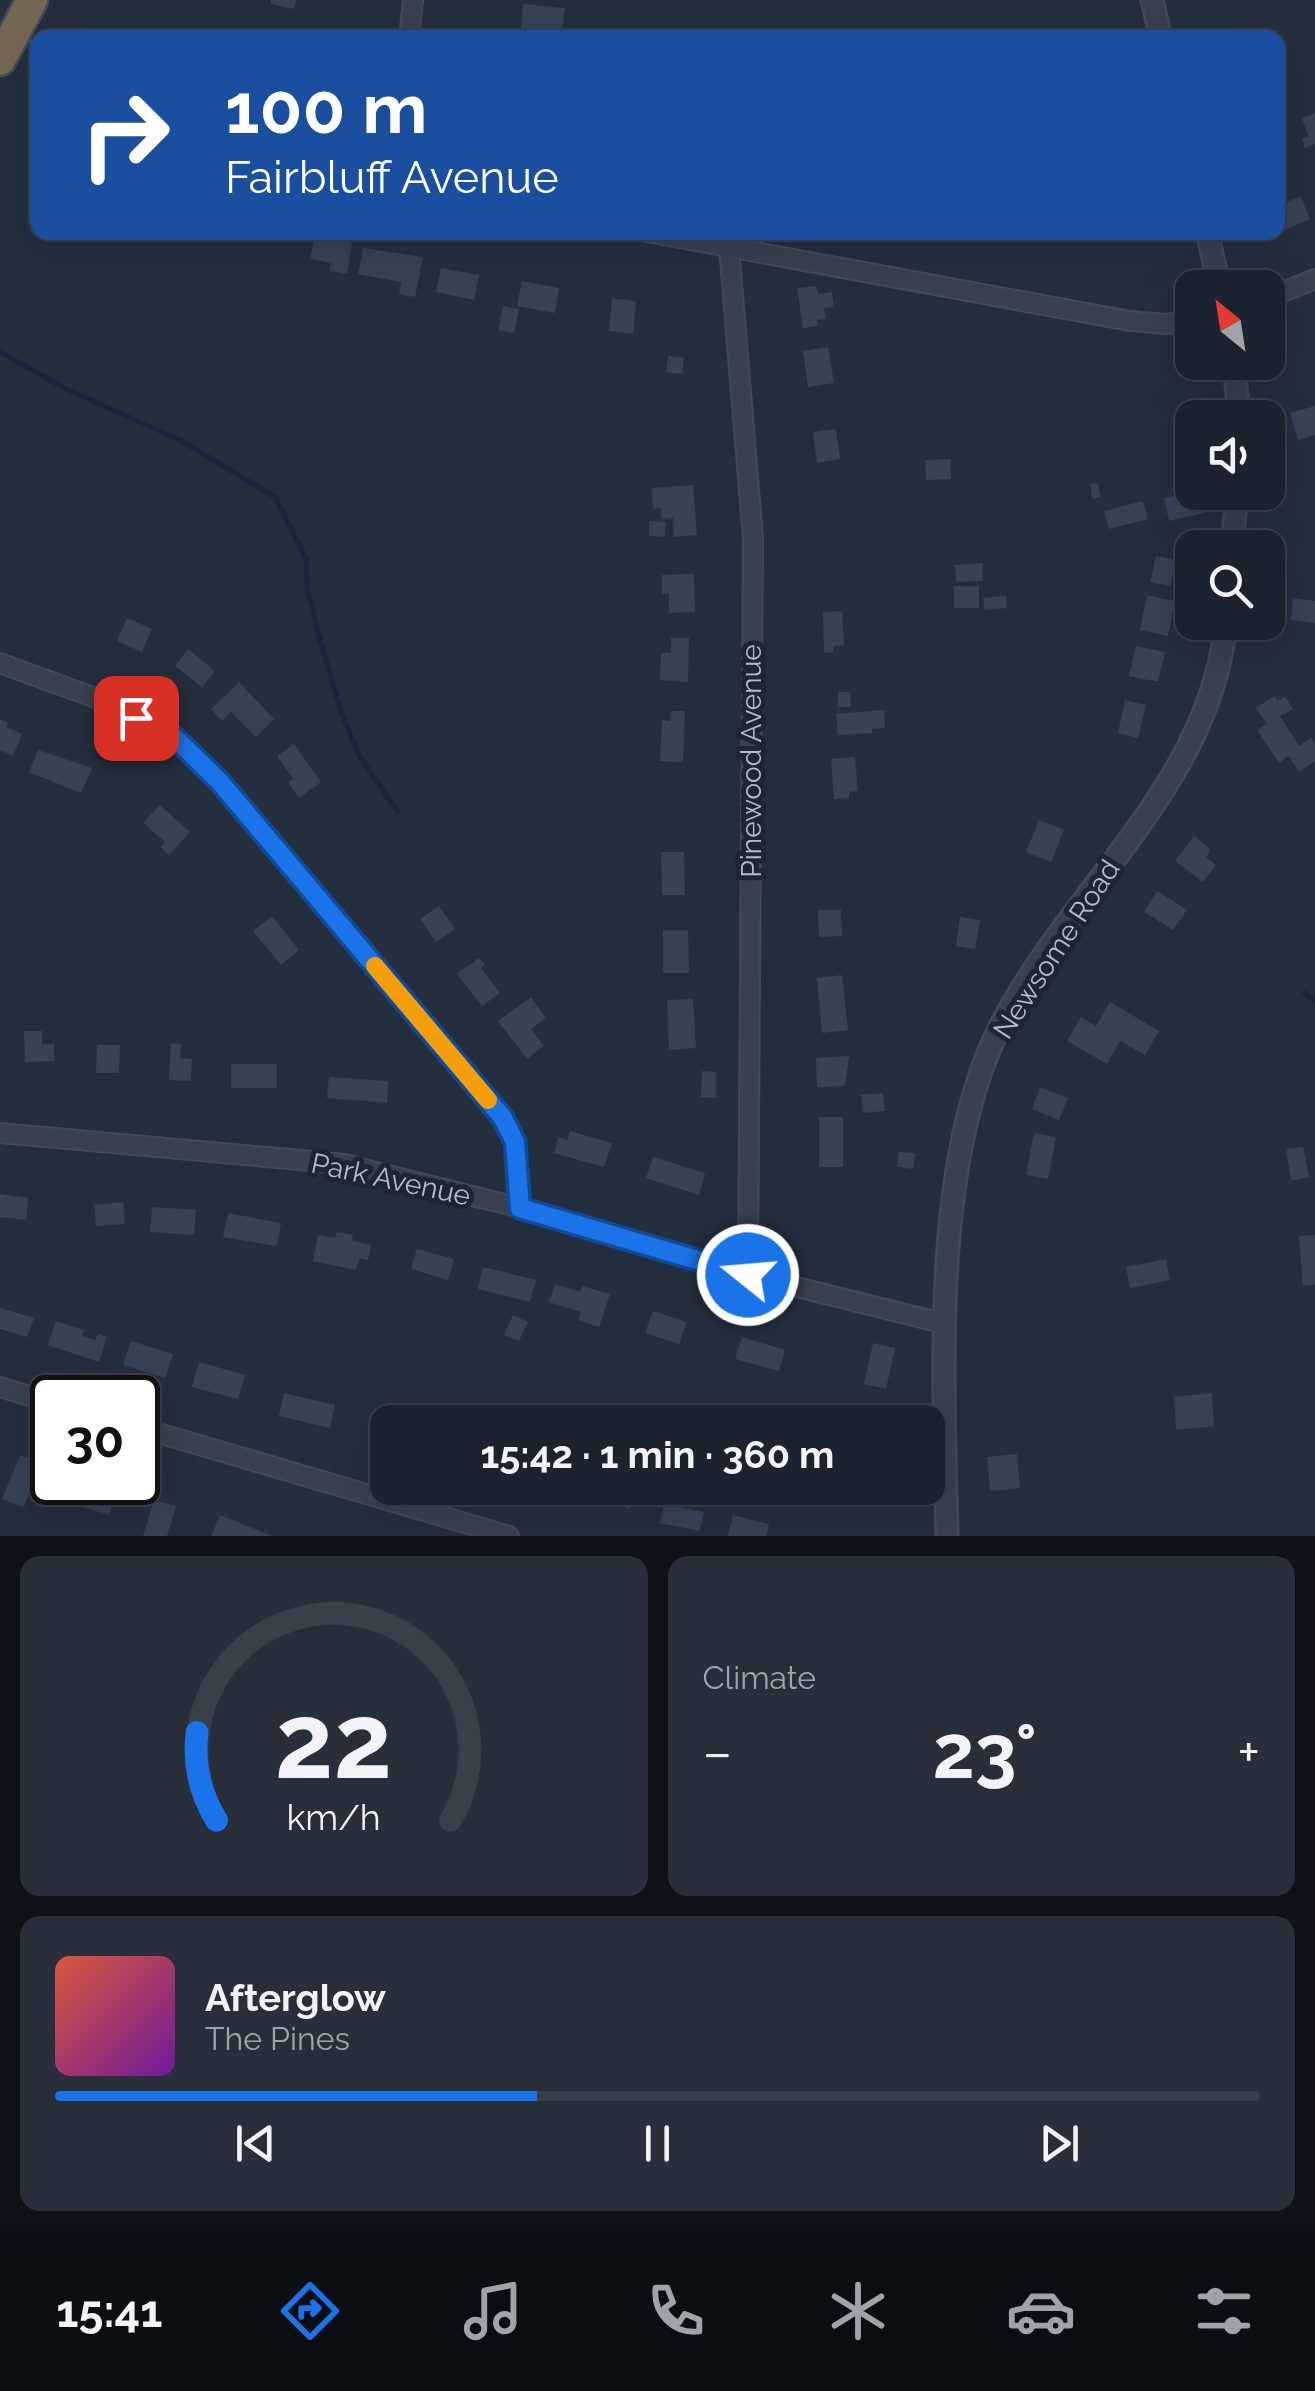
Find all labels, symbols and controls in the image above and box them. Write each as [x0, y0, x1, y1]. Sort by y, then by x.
text: 100 m [225, 67, 428, 149]
icon: right [60, 70, 190, 200]
text: Fairbluff Avenue [225, 151, 559, 204]
north arrow [1175, 270, 1285, 380]
map controls [1175, 270, 1285, 640]
button: sound [1175, 400, 1285, 510]
button: search [1175, 530, 1285, 640]
street label: Pinewood Avenue [735, 644, 768, 878]
pin [94, 676, 179, 761]
icon: arrive [109, 691, 164, 746]
street label: Newsome Road [986, 854, 1126, 1045]
street label: Park Avenue [308, 1147, 473, 1212]
position arrow [696, 1223, 800, 1327]
speed limit sign: 30 [30, 1375, 160, 1505]
text: 15:42 · 1 min · 360 m [481, 1432, 834, 1477]
text: Climate [703, 1659, 816, 1696]
text: 22 [275, 1680, 392, 1802]
text: 23° [933, 1707, 1037, 1796]
text: − [703, 1720, 732, 1785]
text: + [1237, 1720, 1260, 1785]
text: km/h [287, 1796, 381, 1838]
text: Afterglow [205, 1975, 386, 2020]
text: The Pines [205, 2020, 350, 2057]
icon: previous [228, 2116, 283, 2171]
icon: pause [630, 2116, 685, 2171]
icon: next [1032, 2116, 1087, 2171]
icon: directions [275, 2276, 345, 2346]
icon: music [458, 2276, 528, 2346]
icon: phone [641, 2276, 711, 2346]
icon: climate [823, 2276, 893, 2346]
icon: car [1006, 2276, 1076, 2346]
icon: filters [1189, 2276, 1259, 2346]
text: 15:41 [56, 2285, 163, 2338]

